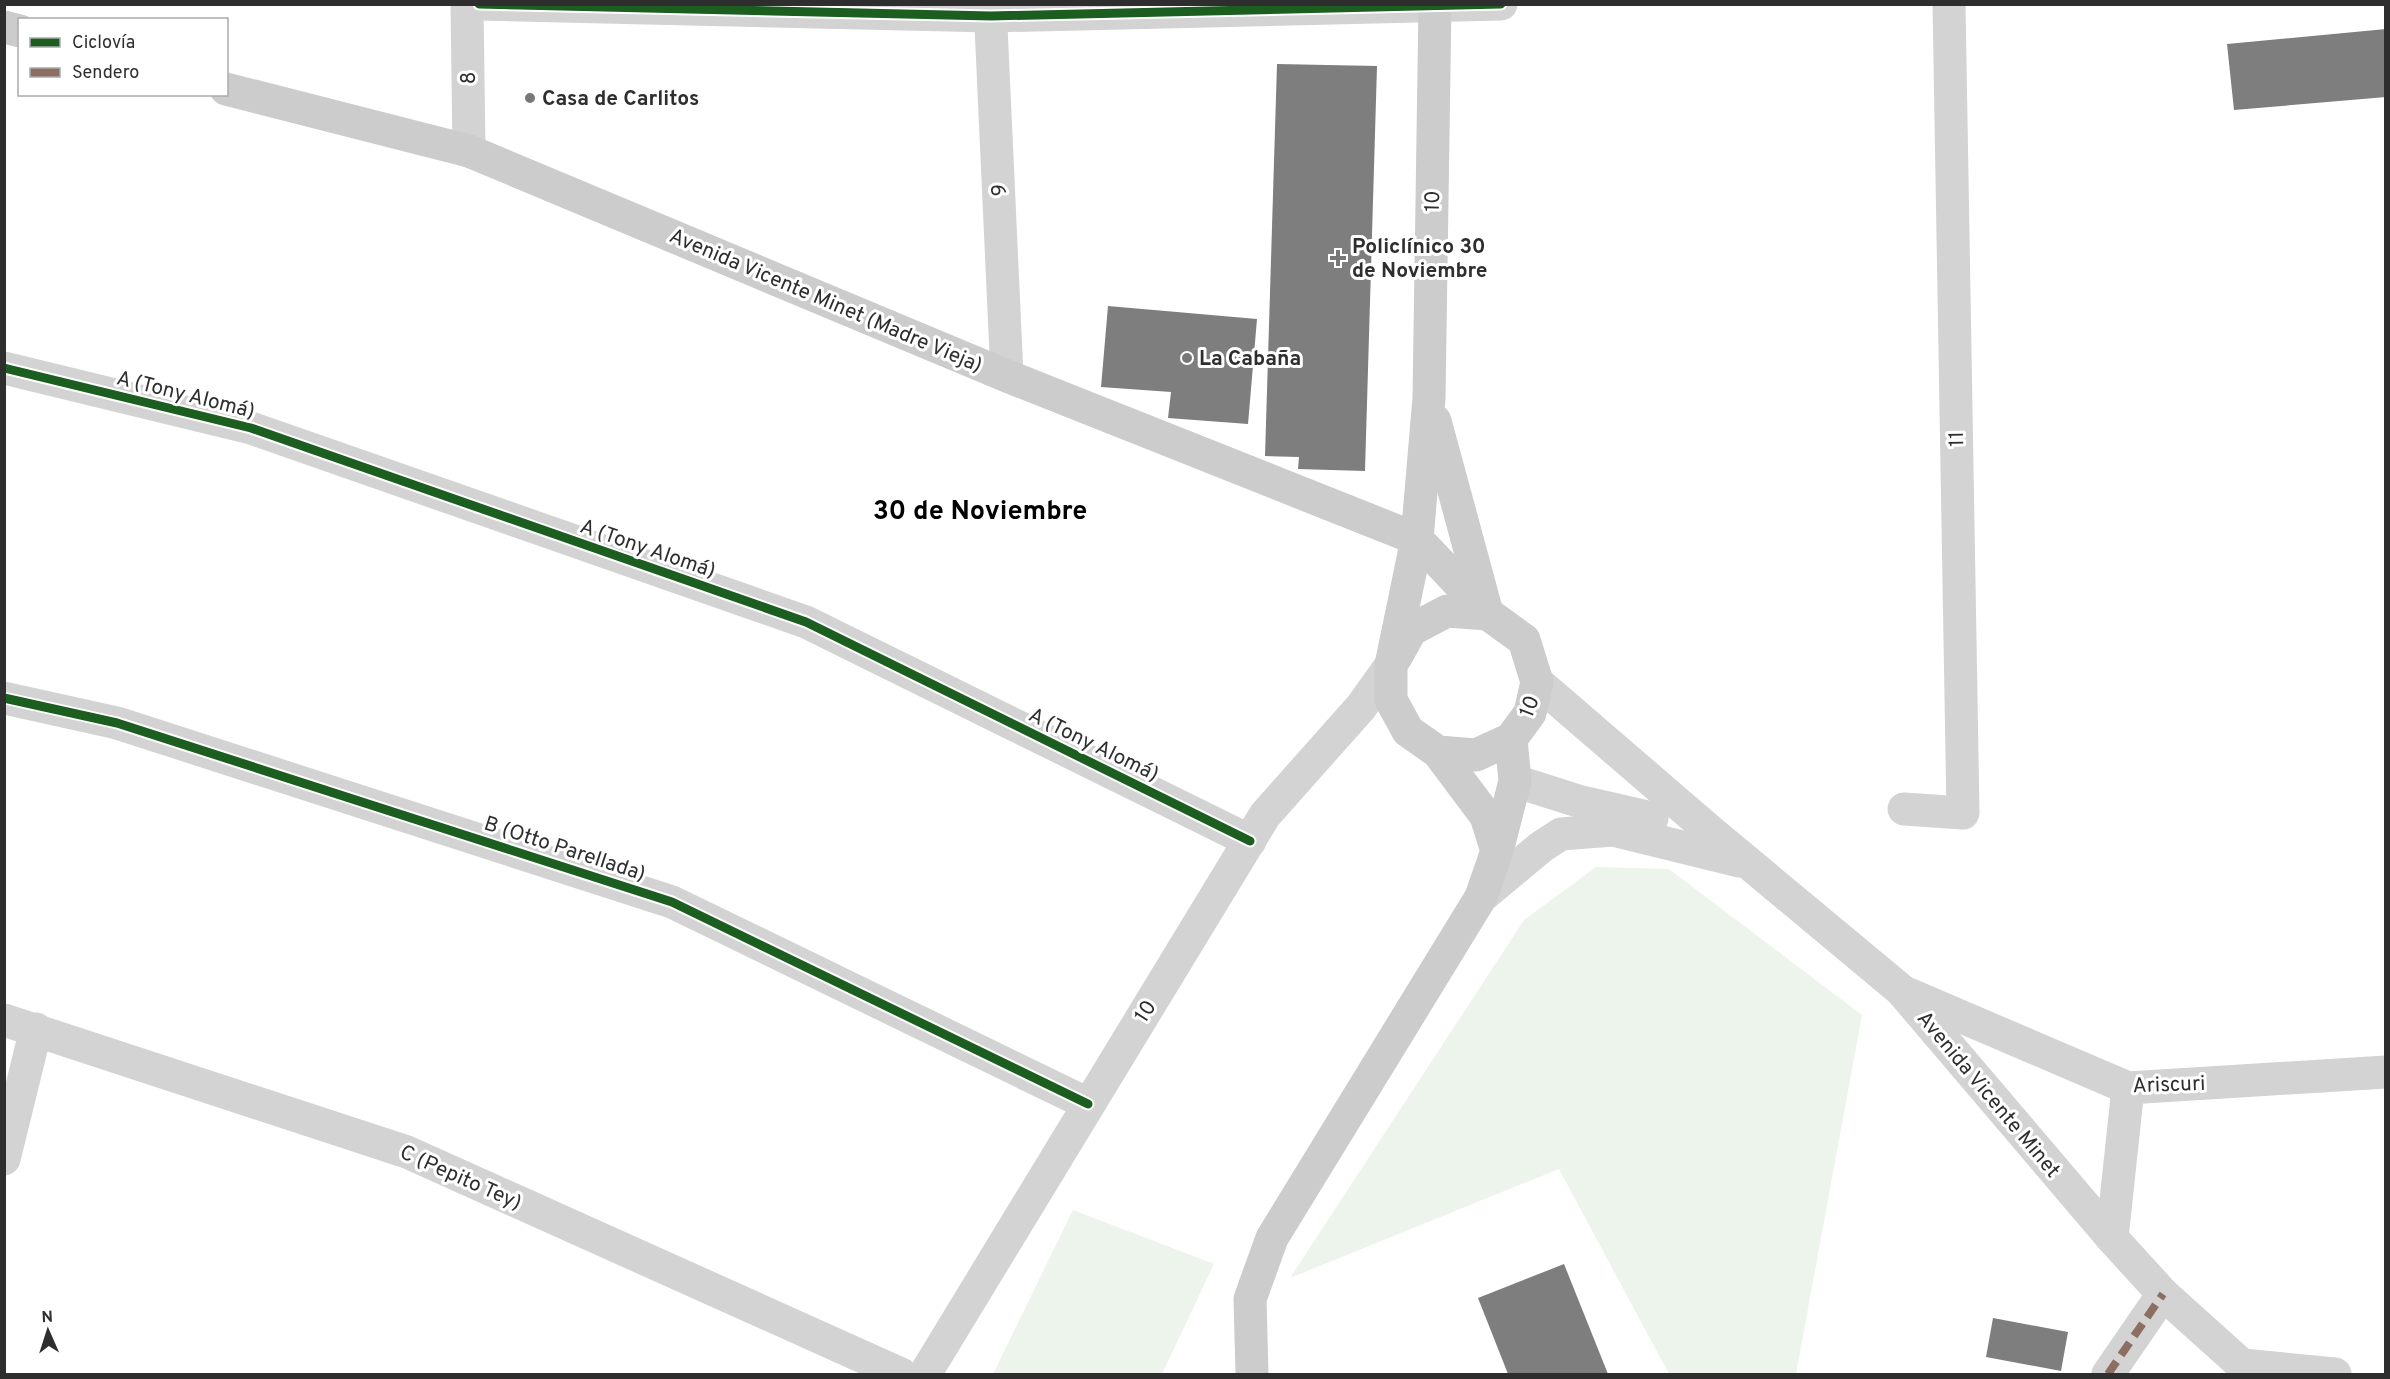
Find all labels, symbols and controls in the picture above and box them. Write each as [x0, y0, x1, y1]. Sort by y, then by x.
legend [18, 18, 228, 96]
text: Ciclovía [72, 32, 135, 55]
text: Sendero [72, 62, 139, 85]
street label: 8 [456, 71, 483, 85]
place label: Casa de Carlitos [542, 86, 699, 113]
marker: Casa de Carlitos [523, 91, 537, 105]
street label: 9 [987, 183, 1014, 197]
street label: 10 [1420, 190, 1447, 212]
street label: Avenida Vicente Minet (Madre Vieja) [665, 223, 986, 380]
place label: Policlínico 30 de Noviembre [1352, 234, 1487, 285]
marker: Policlínico 30 de Noviembre [1329, 249, 1347, 267]
place label: La Cabaña [1199, 346, 1301, 373]
marker: La Cabaña [1180, 351, 1194, 365]
street label: A (Tony Alomá) [114, 365, 258, 426]
street label: 11 [1944, 431, 1971, 447]
district label: 30 de Noviembre [873, 495, 1087, 529]
street label: A (Tony Alomá) [576, 514, 719, 585]
street label: 10 [1514, 692, 1547, 721]
street label: A (Tony Alomá) [1024, 702, 1163, 789]
street label: B (Otto Parellada) [480, 811, 649, 888]
street label: 10 [1129, 996, 1163, 1028]
street label: Avenida Vicente Minet [1910, 1006, 2066, 1184]
street label: Ariscuri [2132, 1071, 2206, 1100]
street label: C (Pepito Tey) [395, 1139, 526, 1217]
north arrow [18, 1301, 78, 1361]
text: N [41, 1308, 54, 1328]

